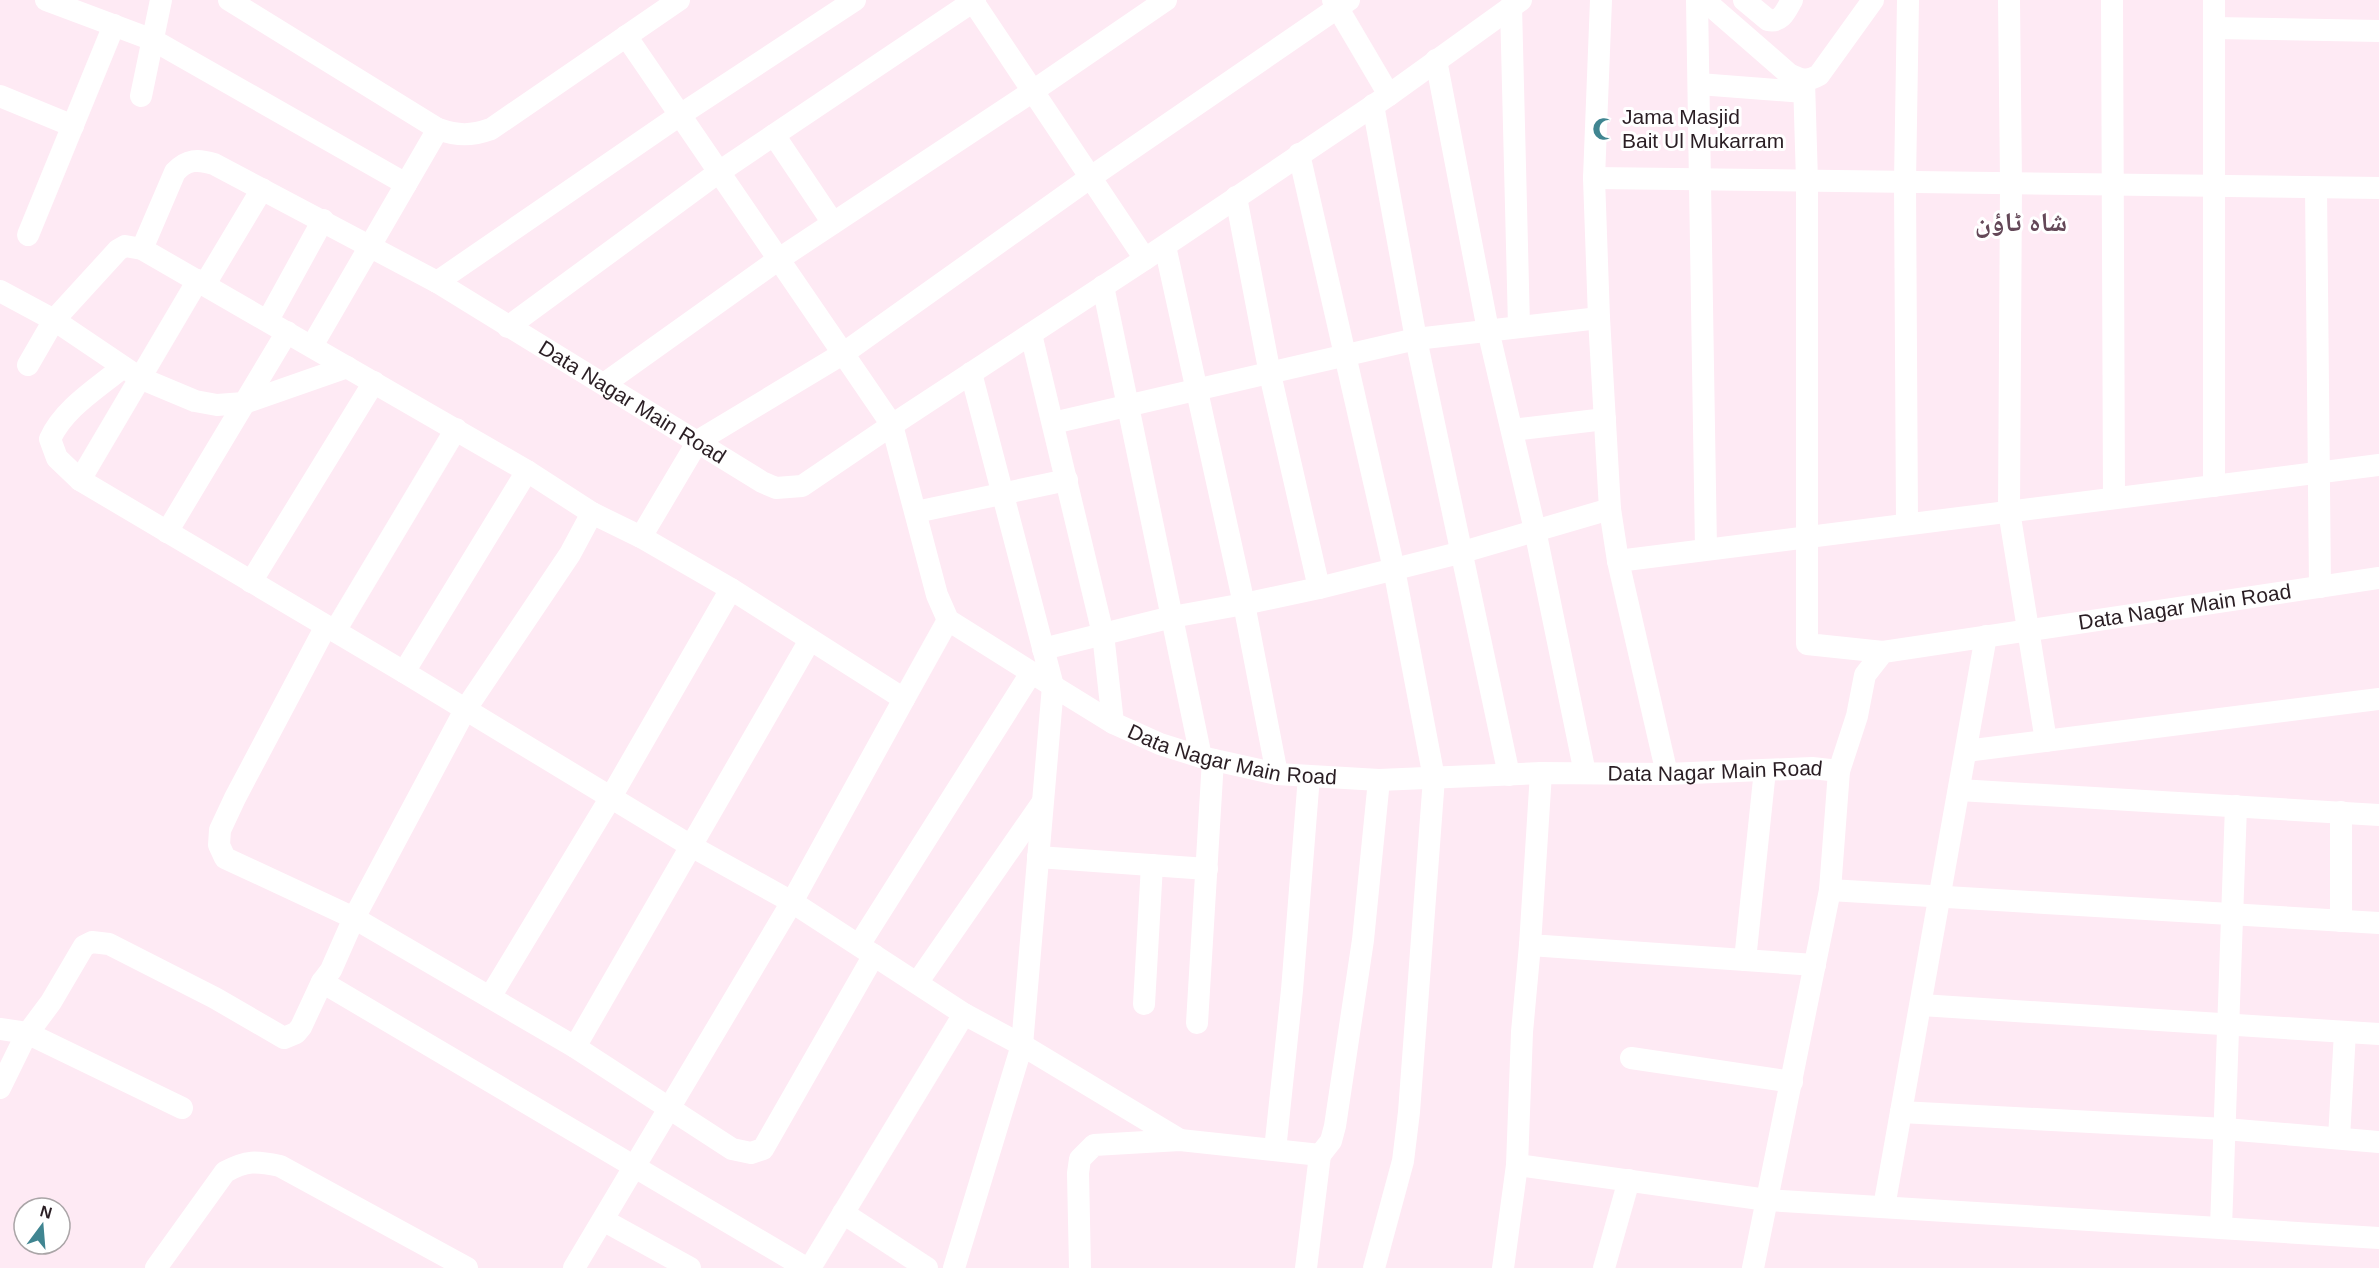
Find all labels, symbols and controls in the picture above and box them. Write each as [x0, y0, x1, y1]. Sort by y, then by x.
place label: Jama Masjid Bait Ul Mukarram [1622, 105, 1784, 152]
mosque icon: Jama Masjid Bait Ul Mukarram [1591, 116, 1617, 142]
district label: شاہ ٹاؤن [1975, 207, 2067, 238]
street label: Data Nagar Main Road [535, 336, 730, 468]
street label: Data Nagar Main Road [2077, 579, 2293, 634]
street label: Data Nagar Main Road [1124, 719, 1338, 789]
street label: Data Nagar Main Road [1608, 756, 1824, 785]
north arrow [12, 1196, 72, 1256]
text: N [38, 1202, 54, 1222]

